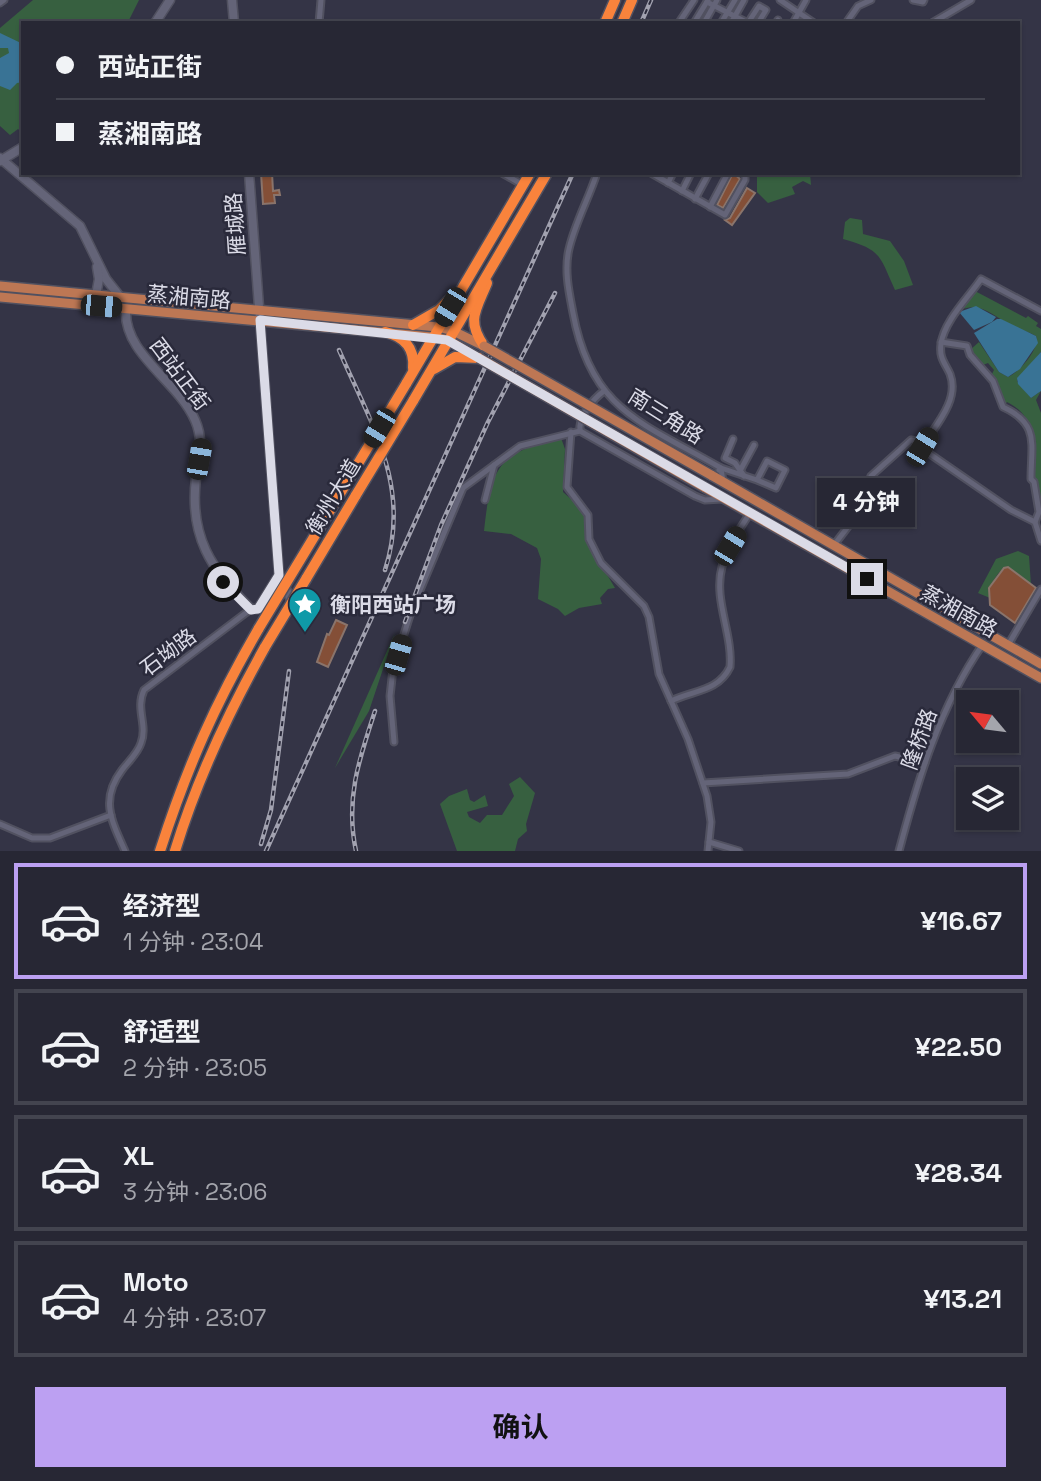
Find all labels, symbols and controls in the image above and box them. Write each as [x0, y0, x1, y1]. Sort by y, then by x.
text: 西站正街 [98, 50, 202, 84]
text: 蒸湘南路 [98, 117, 202, 151]
street label: 雁城路 [219, 192, 251, 256]
street label: 蒸湘南路 [146, 280, 232, 314]
car [431, 284, 470, 330]
car [80, 294, 123, 318]
street label: 西站正街 [144, 332, 216, 416]
street label: 南三角路 [623, 382, 709, 450]
car [360, 405, 399, 451]
car [903, 424, 942, 470]
car [186, 436, 213, 482]
street label: 衡州大道 [300, 454, 366, 540]
callout: 4 分钟 [818, 477, 916, 526]
text: 4 分钟 [833, 487, 899, 517]
car [711, 523, 750, 569]
route end [851, 563, 883, 595]
route start [207, 566, 239, 598]
street label: 蒸湘南路 [916, 579, 1002, 643]
place icon: 衡阳西站广场 [286, 585, 324, 634]
place label: 衡阳西站广场 [330, 591, 456, 618]
street label: 石坳路 [135, 622, 201, 682]
car [383, 632, 414, 678]
north arrow [956, 690, 1018, 752]
map controls [956, 690, 1019, 830]
street label: 隆桥路 [896, 705, 942, 773]
button: layers [956, 767, 1019, 830]
text: 经济型 [123, 889, 201, 923]
icon: car [39, 890, 102, 953]
text: ¥16.67 [921, 904, 1002, 938]
text: 1 分钟 · 23:04 [123, 927, 263, 957]
text: 舒适型 [123, 1015, 201, 1049]
icon: car [39, 1016, 102, 1079]
text: ¥22.50 [915, 1030, 1002, 1064]
text: 2 分钟 · 23:05 [123, 1053, 267, 1083]
text: XL [123, 1139, 154, 1173]
icon: car [39, 1142, 102, 1205]
text: ¥28.34 [915, 1156, 1002, 1190]
text: 3 分钟 · 23:06 [123, 1177, 267, 1207]
text: Moto [123, 1265, 189, 1299]
icon: car [39, 1268, 102, 1331]
text: ¥13.21 [923, 1282, 1002, 1316]
text: 4 分钟 · 23:07 [123, 1303, 266, 1333]
button: 确认 [35, 1387, 1006, 1467]

